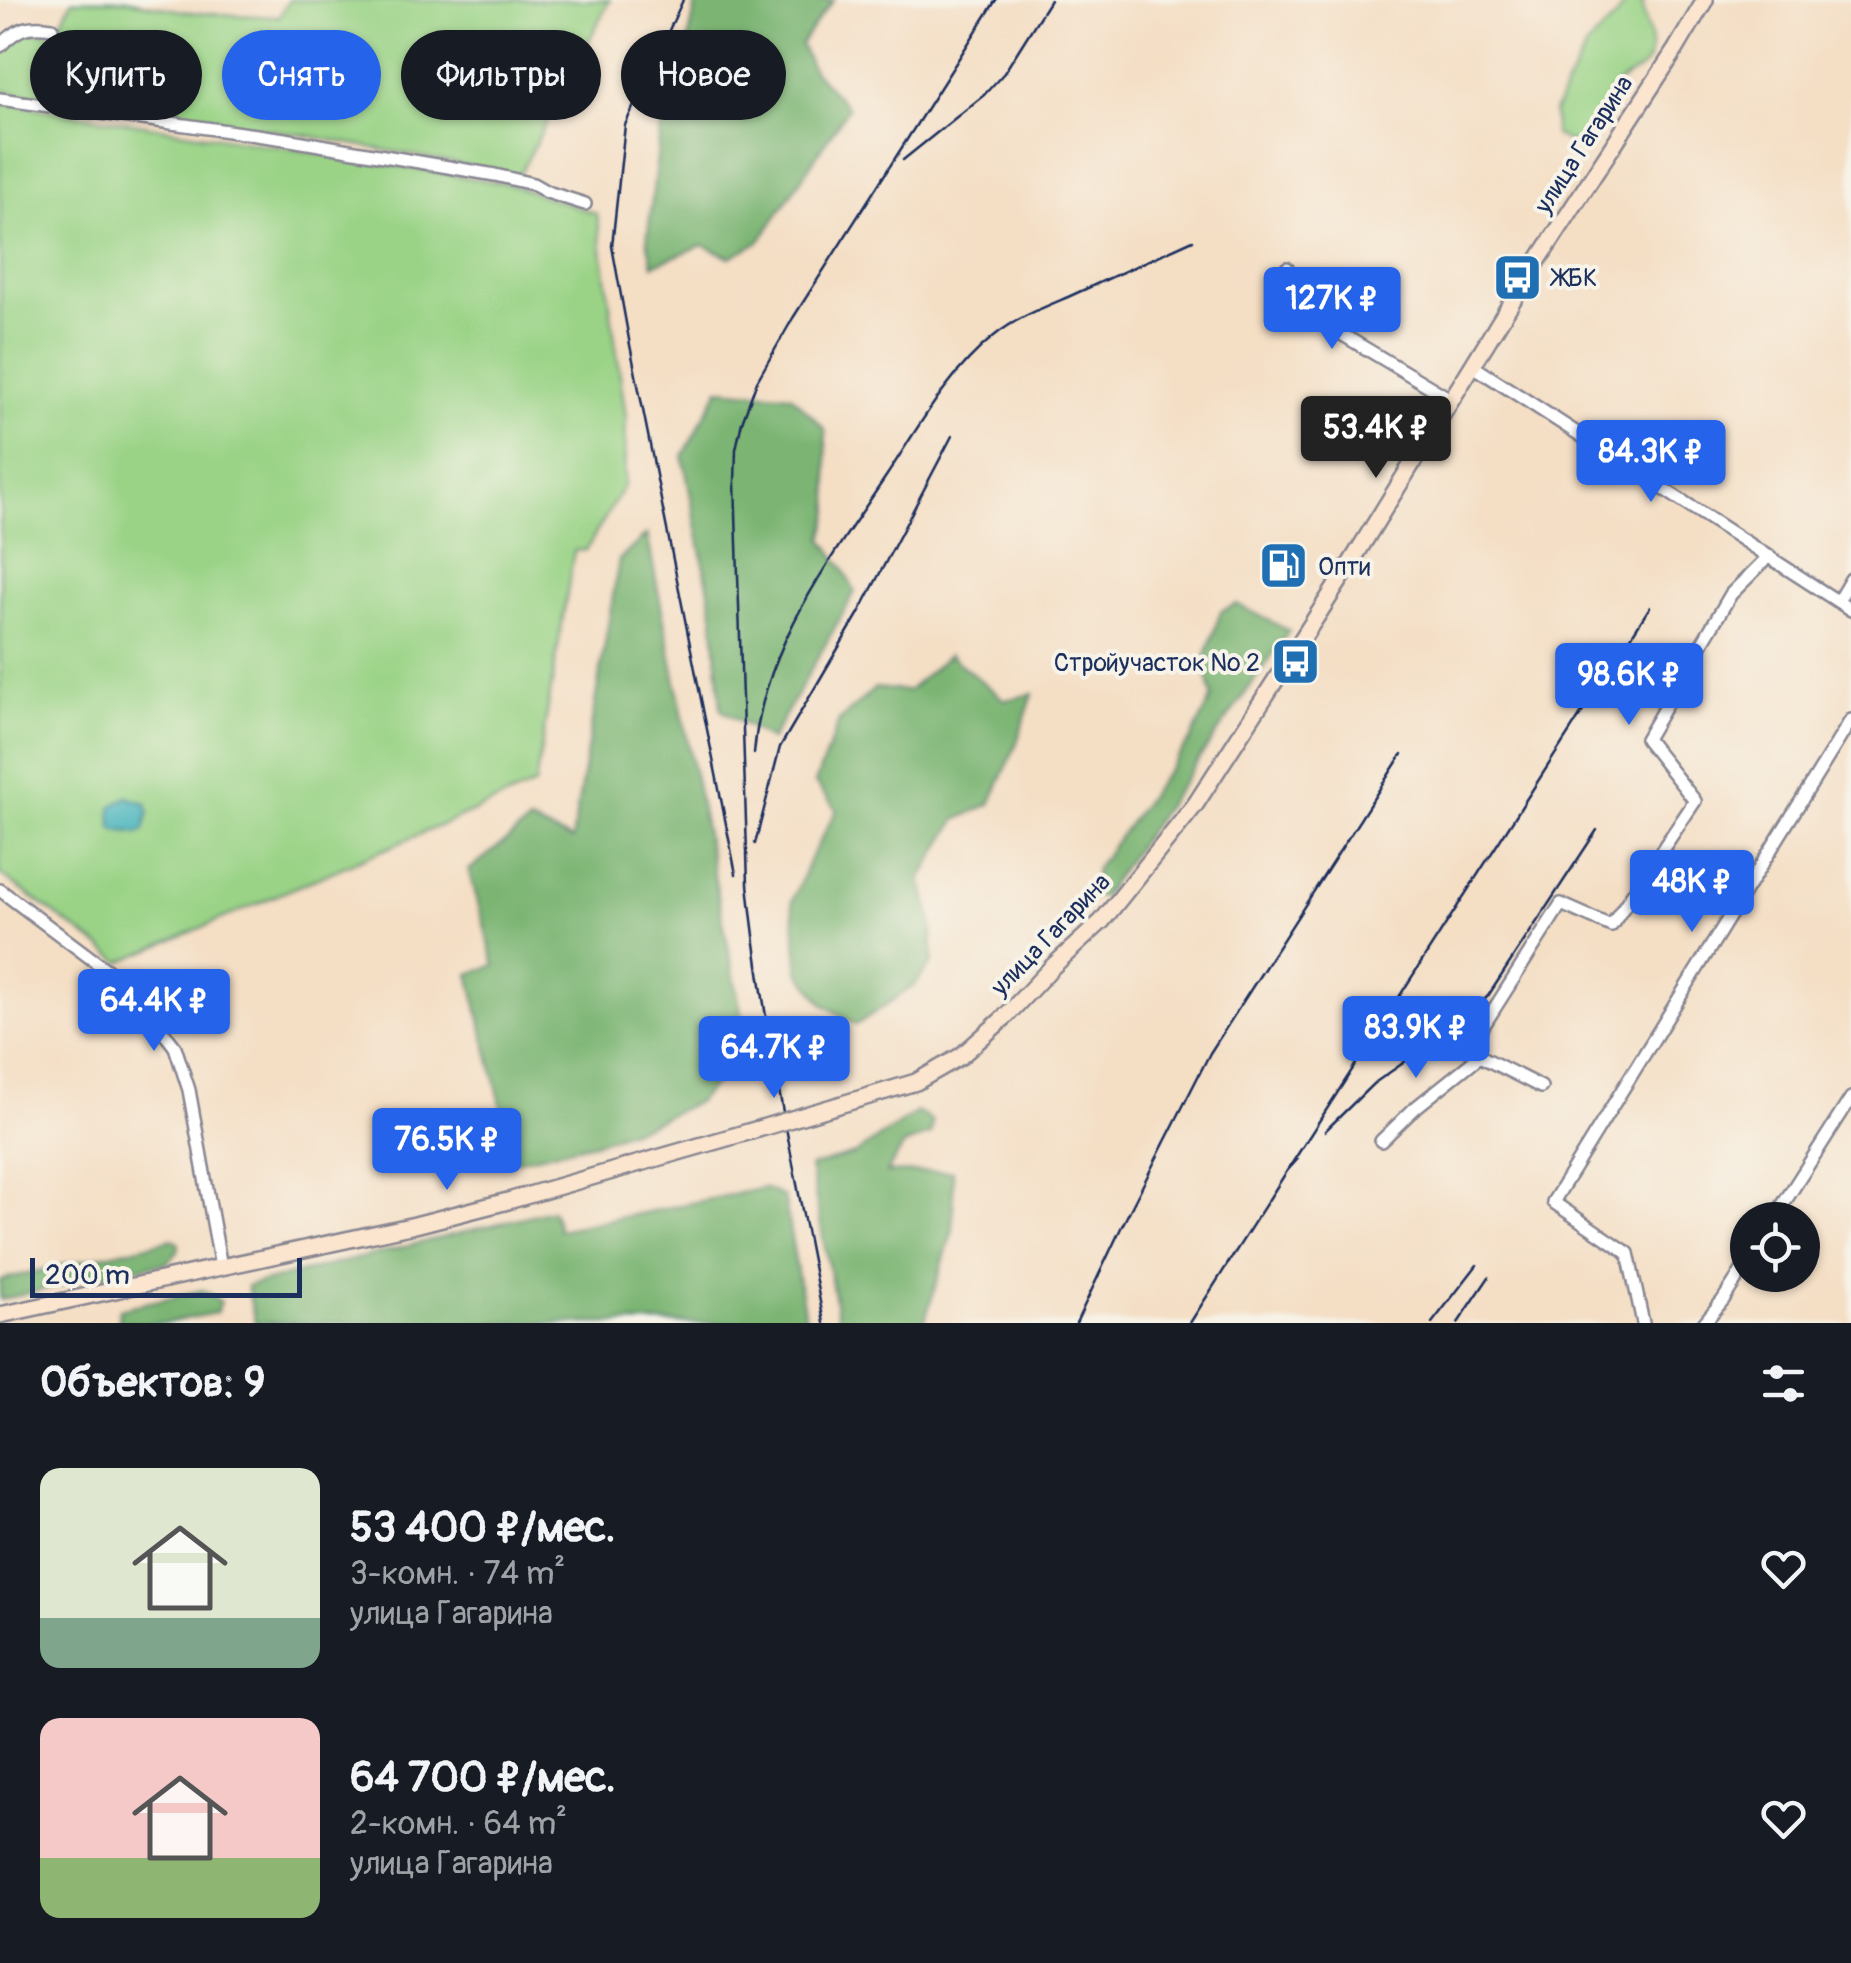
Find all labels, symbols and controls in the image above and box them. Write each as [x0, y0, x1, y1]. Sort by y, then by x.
chip: Купить [30, 30, 202, 120]
chip: Снять [222, 30, 381, 120]
chip: Фильтры [401, 30, 601, 120]
chip: Новое [621, 30, 786, 120]
street label: улица Гагарина [1528, 70, 1640, 221]
bus stop icon: ЖБК [1492, 251, 1544, 303]
place label: ЖБК [1549, 263, 1597, 294]
pin: 127K ₽ [1251, 267, 1413, 352]
text: 127K ₽ [1286, 279, 1378, 319]
pin: 53.4K ₽ [1284, 396, 1468, 481]
text: 53.4K ₽ [1323, 408, 1429, 448]
pin: 84.3K ₽ [1559, 420, 1743, 505]
text: 84.3K ₽ [1599, 432, 1704, 472]
fuel station icon: Опти [1257, 540, 1309, 592]
place label: Опти [1318, 552, 1370, 583]
bus stop icon: Стройучасток № 2 [1269, 636, 1321, 688]
pin: 98.6K ₽ [1537, 643, 1721, 728]
place label: Стройучасток № 2 [1054, 648, 1260, 679]
text: 98.6K ₽ [1577, 655, 1681, 695]
pin: 48K ₽ [1622, 850, 1762, 935]
text: 48K ₽ [1652, 862, 1732, 902]
street label: улица Гагарина [984, 867, 1117, 1004]
pin: 64.4K ₽ [62, 969, 246, 1054]
text: 64.4K ₽ [100, 981, 208, 1021]
pin: 83.9K ₽ [1324, 996, 1508, 1081]
text: 83.9K ₽ [1365, 1008, 1467, 1048]
pin: 64.7K ₽ [682, 1016, 866, 1101]
text: 64.7K ₽ [721, 1028, 827, 1068]
pin: 76.5K ₽ [355, 1108, 539, 1193]
text: 76.5K ₽ [394, 1120, 500, 1160]
map controls [1730, 1202, 1820, 1292]
button: locate [1730, 1202, 1820, 1292]
scale bar [30, 1253, 302, 1298]
text: 200 m [45, 1258, 130, 1293]
icon: filters [1756, 1356, 1811, 1411]
text: Объектов: 9 [40, 1357, 265, 1409]
text: 53 400 ₽/мес. [350, 1502, 615, 1554]
icon: home [120, 1508, 240, 1628]
icon: heart [1756, 1541, 1811, 1596]
text: 3-комн. · 74 m² [350, 1554, 565, 1594]
text: улица Гагарина [350, 1594, 553, 1634]
text: 64 700 ₽/мес. [350, 1752, 616, 1804]
icon: home [120, 1758, 240, 1878]
icon: heart [1756, 1791, 1811, 1846]
text: 2-комн. · 64 m² [350, 1804, 567, 1844]
text: улица Гагарина [350, 1844, 553, 1884]

